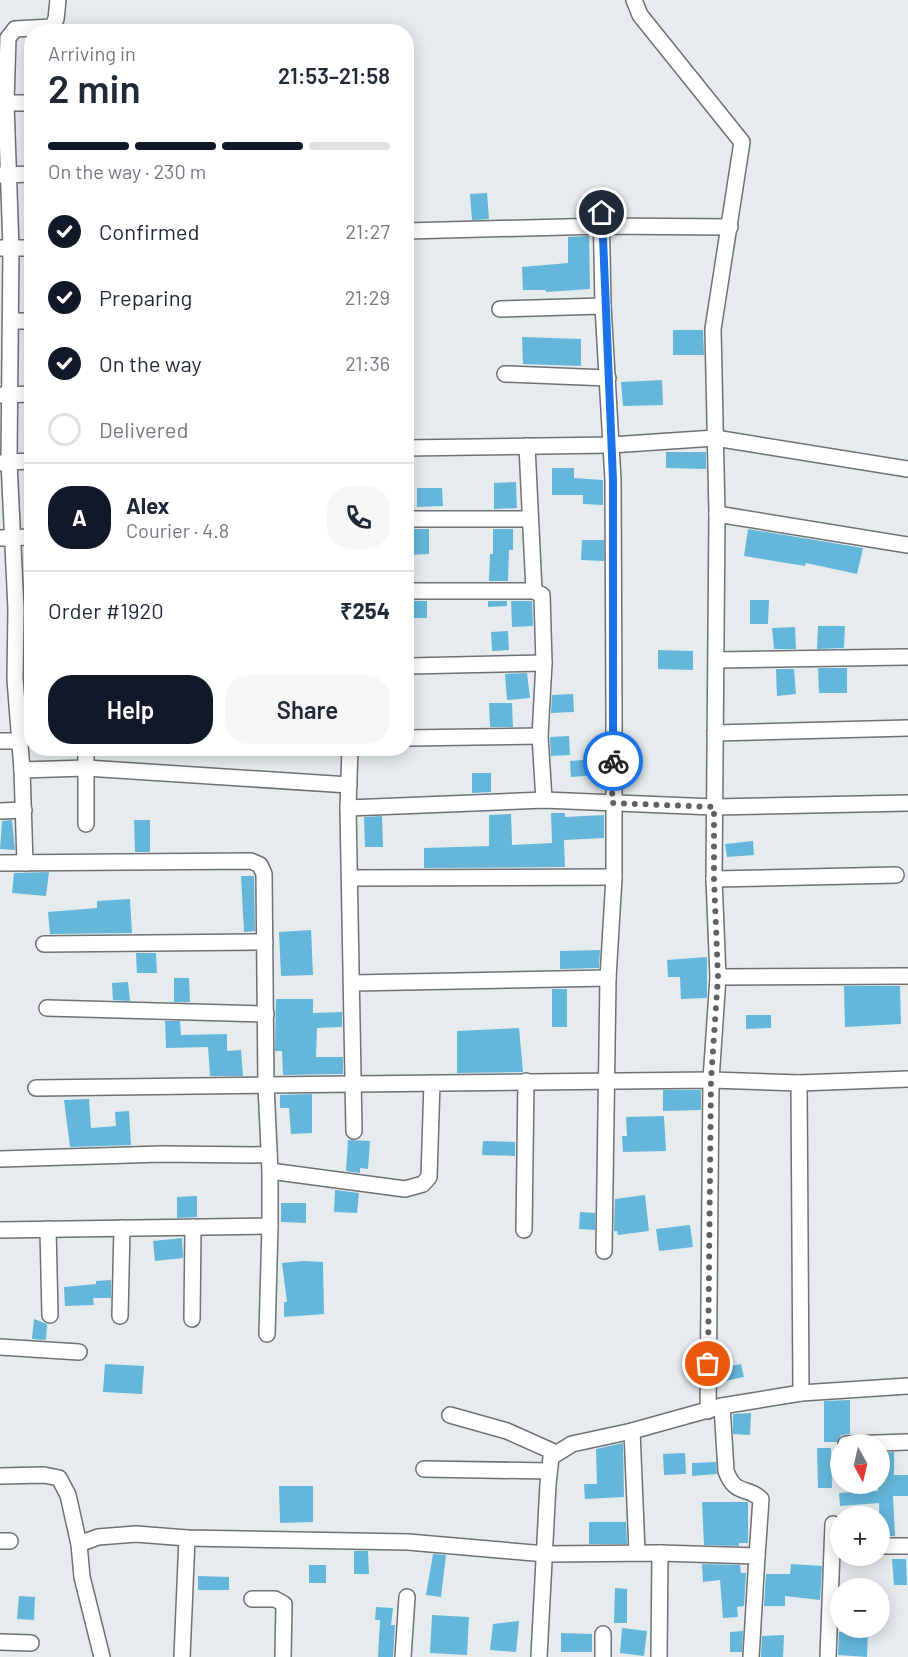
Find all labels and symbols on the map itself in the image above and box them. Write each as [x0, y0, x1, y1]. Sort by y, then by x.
pin [576, 187, 627, 238]
courier [583, 731, 643, 791]
pin [682, 1338, 733, 1389]
north arrow [830, 1434, 890, 1494]

